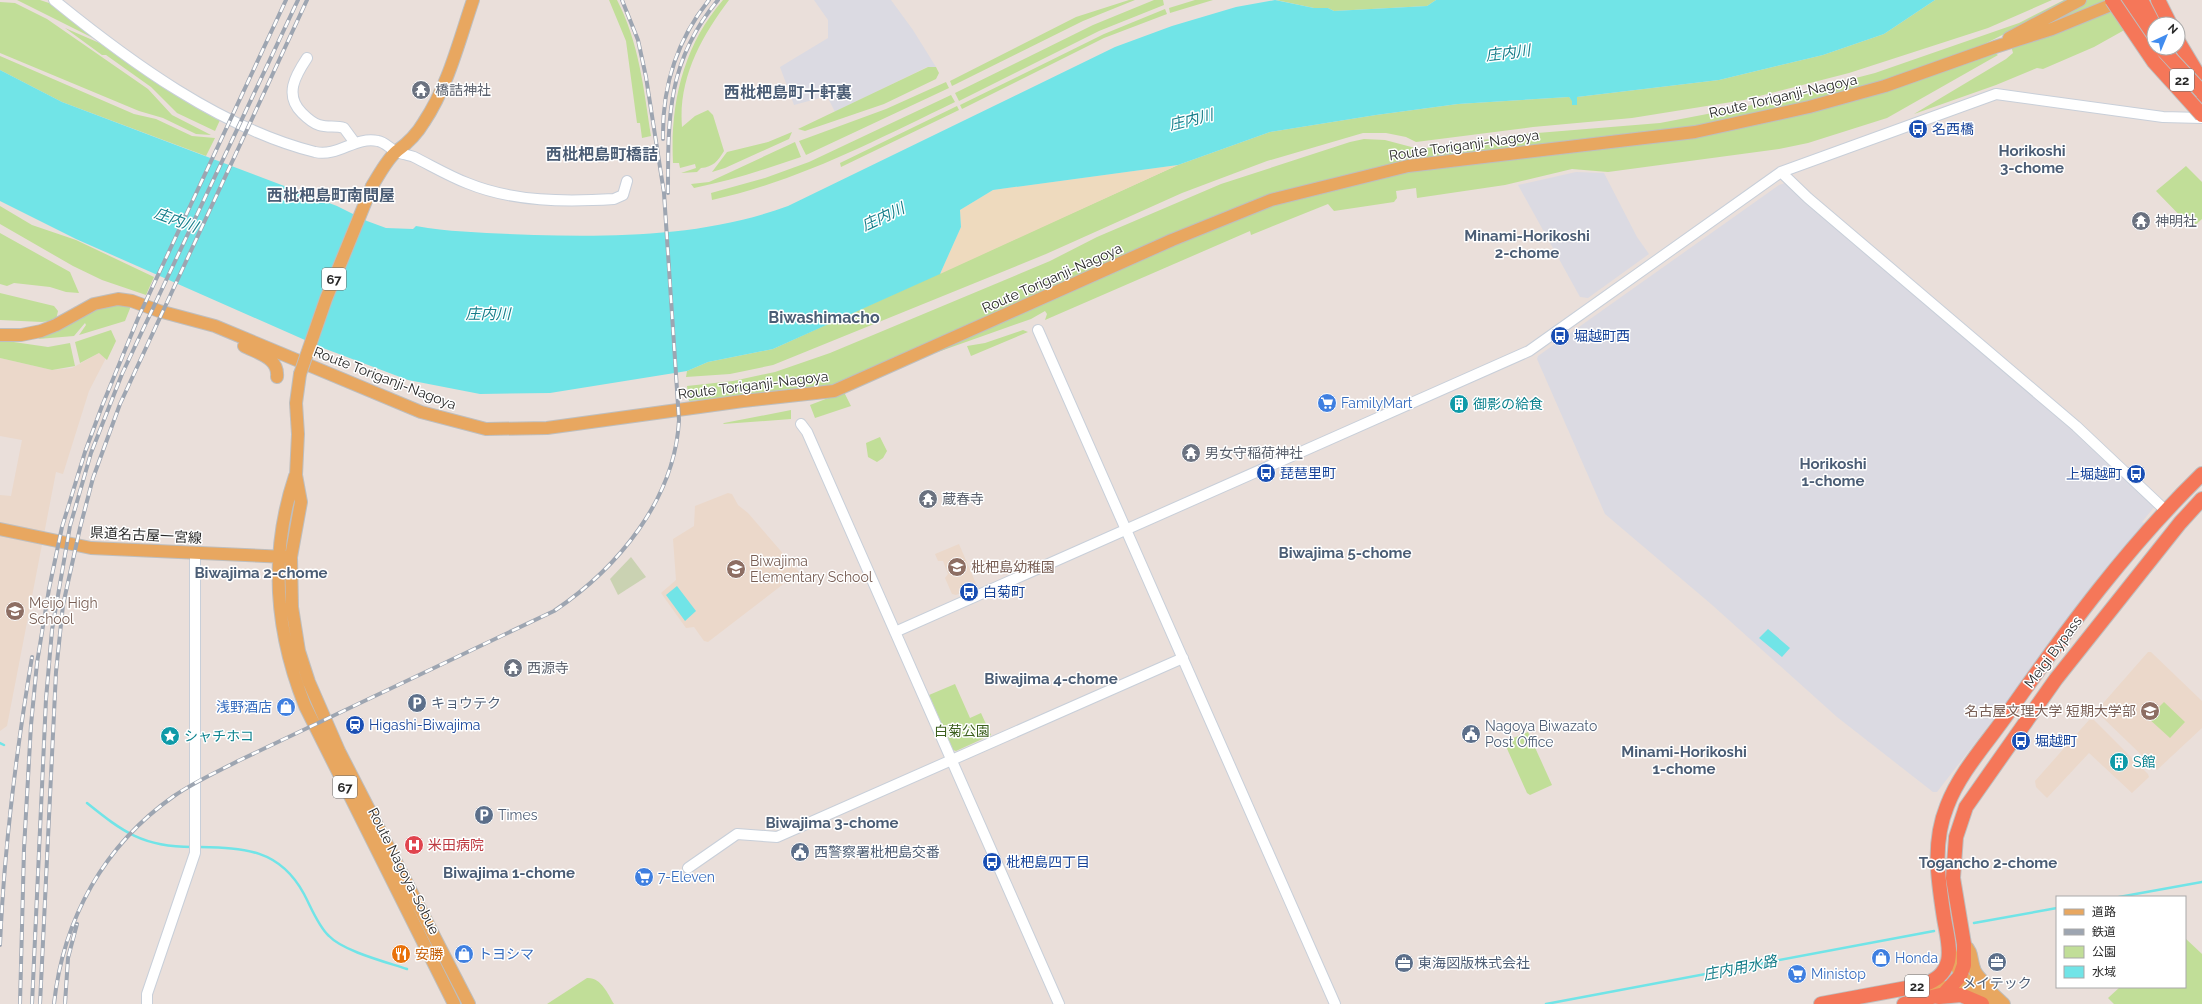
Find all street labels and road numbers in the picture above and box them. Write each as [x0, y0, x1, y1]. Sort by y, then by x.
road number: 22 [2170, 69, 2194, 91]
street label: Route Toriganji-Nagoya [1707, 71, 1859, 121]
street label: Route Toriganji-Nagoya [1388, 127, 1540, 163]
street label: Route Toriganji-Nagoya [980, 240, 1124, 316]
road number: 67 [322, 268, 346, 290]
street label: Route Toriganji-Nagoya [311, 343, 459, 413]
street label: Route Toriganji-Nagoya [677, 368, 829, 402]
street label: 県道名古屋一宮線 [90, 524, 202, 546]
street label: Meigi Bypass [2021, 613, 2085, 691]
road number: 67 [333, 776, 357, 798]
street label: Route Nagoya-Sobue [365, 805, 443, 937]
road number: 22 [1905, 975, 1929, 997]

